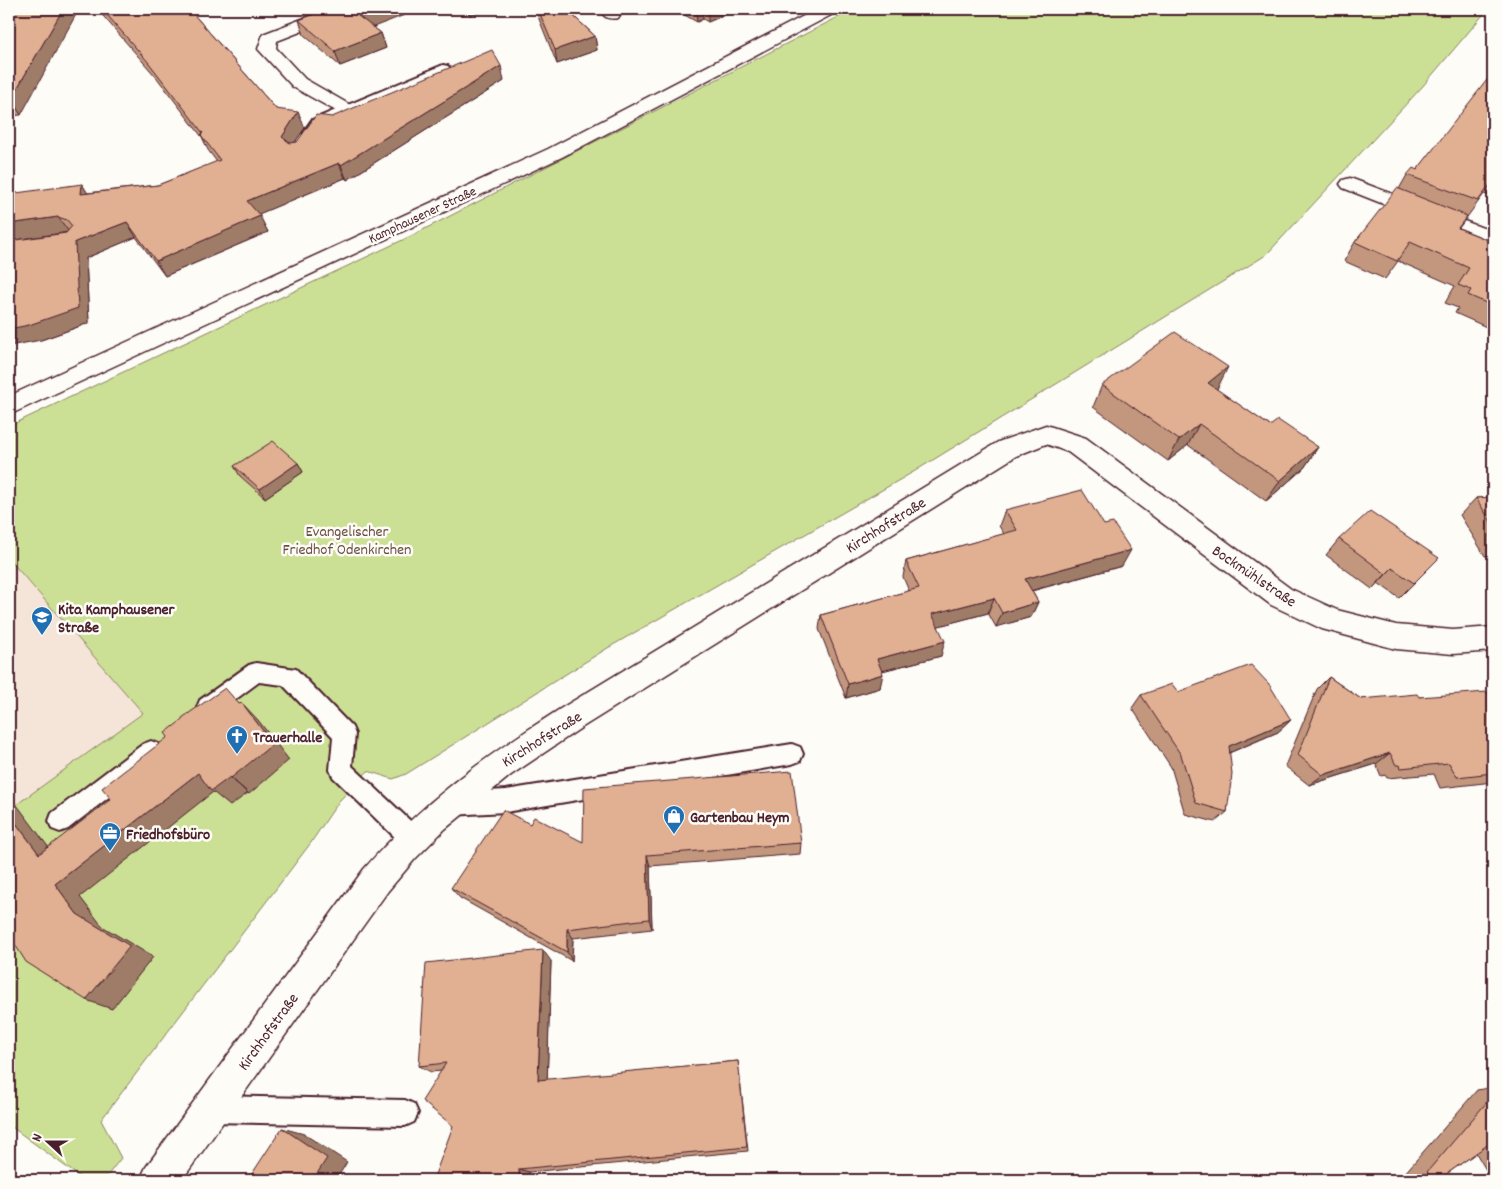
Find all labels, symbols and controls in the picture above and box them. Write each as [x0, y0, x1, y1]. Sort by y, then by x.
street label: Kamphausener Straße [366, 182, 480, 250]
street label: Kirchhofstraße [842, 492, 931, 560]
park label: Evangelischer Friedhof Odenkirchen [282, 521, 412, 562]
street label: Bockmühlstraße [1207, 540, 1300, 614]
place label: Kita Kamphausener Straße [58, 599, 176, 640]
school or university icon: Kita Kamphausener Straße [30, 605, 54, 636]
street label: Kirchhofstraße [498, 706, 587, 774]
church icon: Trauerhalle [225, 724, 249, 755]
place label: Trauerhalle [253, 727, 322, 750]
shop icon: Gartenbau Heym [662, 804, 686, 835]
place label: Gartenbau Heym [690, 807, 790, 830]
office icon: Friedhofsbüro [98, 821, 122, 852]
place label: Friedhofsbüro [126, 824, 210, 847]
street label: Kirchhofstraße [233, 989, 305, 1076]
north arrow [22, 1116, 72, 1166]
text: N [27, 1131, 48, 1145]

